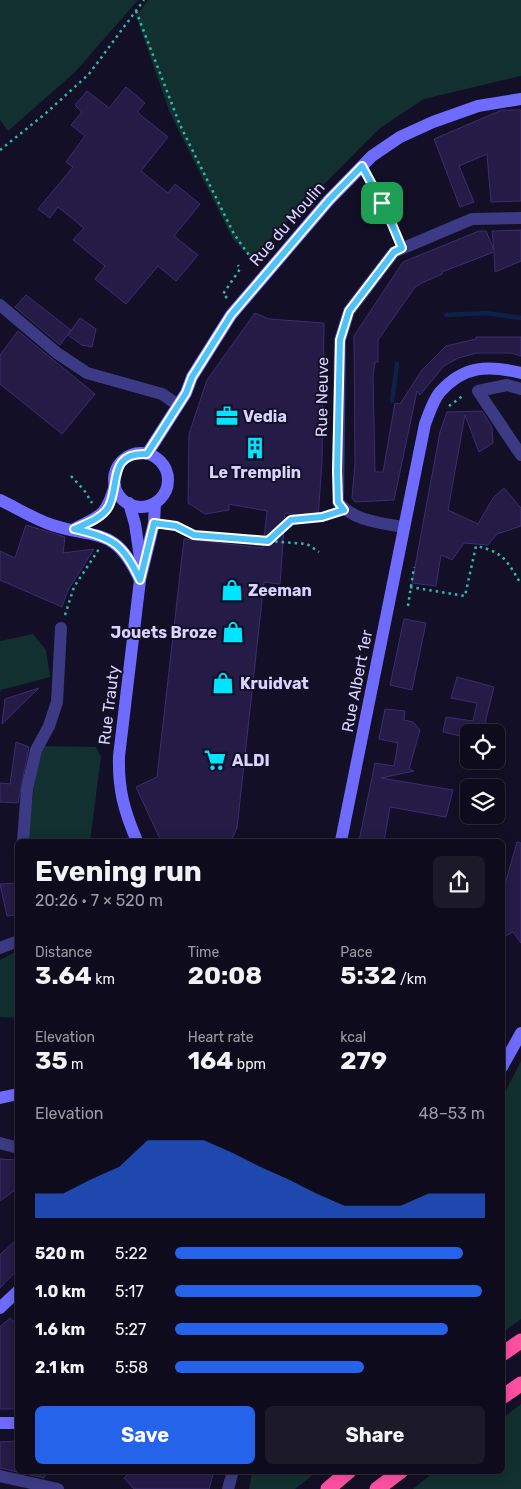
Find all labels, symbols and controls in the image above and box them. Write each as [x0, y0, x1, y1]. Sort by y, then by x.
street label: Rue du Moulin [245, 178, 329, 270]
pin [361, 182, 403, 224]
icon: arrive [368, 189, 396, 217]
street label: Rue Neuve [312, 357, 332, 437]
office icon: Vedia [214, 403, 240, 429]
place label: Vedia [243, 407, 287, 426]
building icon: Le Tremplin [242, 435, 268, 461]
place label: Le Tremplin [209, 463, 301, 482]
shop icon: Zeeman [219, 577, 245, 603]
place label: Zeeman [248, 581, 312, 600]
shop icon: Jouets Broze [220, 619, 246, 645]
place label: Jouets Broze [111, 623, 217, 642]
street label: Rue Albert 1er [338, 628, 376, 734]
street label: Rue Trauty [95, 664, 123, 746]
shop icon: Kruidvat [210, 670, 236, 696]
place label: Kruidvat [240, 674, 309, 693]
map controls [460, 724, 505, 824]
button: locate [460, 724, 505, 769]
supermarket icon: ALDI [202, 747, 228, 773]
place label: ALDI [232, 751, 270, 770]
button: layers [460, 779, 505, 824]
text: Evening run [35, 855, 202, 888]
button: share [433, 856, 485, 908]
text: 20:26 · 7 × 520 m [35, 891, 163, 910]
text: Distance [35, 944, 92, 961]
text: Time [188, 944, 219, 961]
text: Pace [340, 944, 372, 961]
text: 3.64 [35, 961, 92, 990]
text: 20:08 [188, 961, 262, 990]
text: 5:32 [340, 961, 397, 990]
text: km [92, 971, 115, 988]
text: /km [397, 971, 426, 988]
text: Elevation [35, 1029, 95, 1046]
text: Heart rate [188, 1029, 254, 1046]
text: kcal [340, 1029, 366, 1046]
text: 35 [35, 1046, 68, 1075]
text: 164 [188, 1046, 233, 1075]
text: 279 [340, 1046, 387, 1075]
text: m [68, 1056, 84, 1073]
text: bpm [233, 1056, 266, 1073]
text: Elevation [35, 1104, 104, 1123]
text: 48–53 m [419, 1104, 485, 1123]
text: 520 m [35, 1244, 85, 1263]
text: 5:22 [115, 1244, 147, 1263]
text: 1.0 km [35, 1282, 86, 1301]
text: 5:17 [115, 1282, 144, 1301]
text: 1.6 km [35, 1320, 85, 1339]
text: 5:27 [115, 1320, 146, 1339]
text: 2.1 km [35, 1358, 84, 1377]
text: 5:58 [115, 1358, 148, 1377]
button: Save [35, 1406, 255, 1464]
button: Share [265, 1406, 485, 1464]

